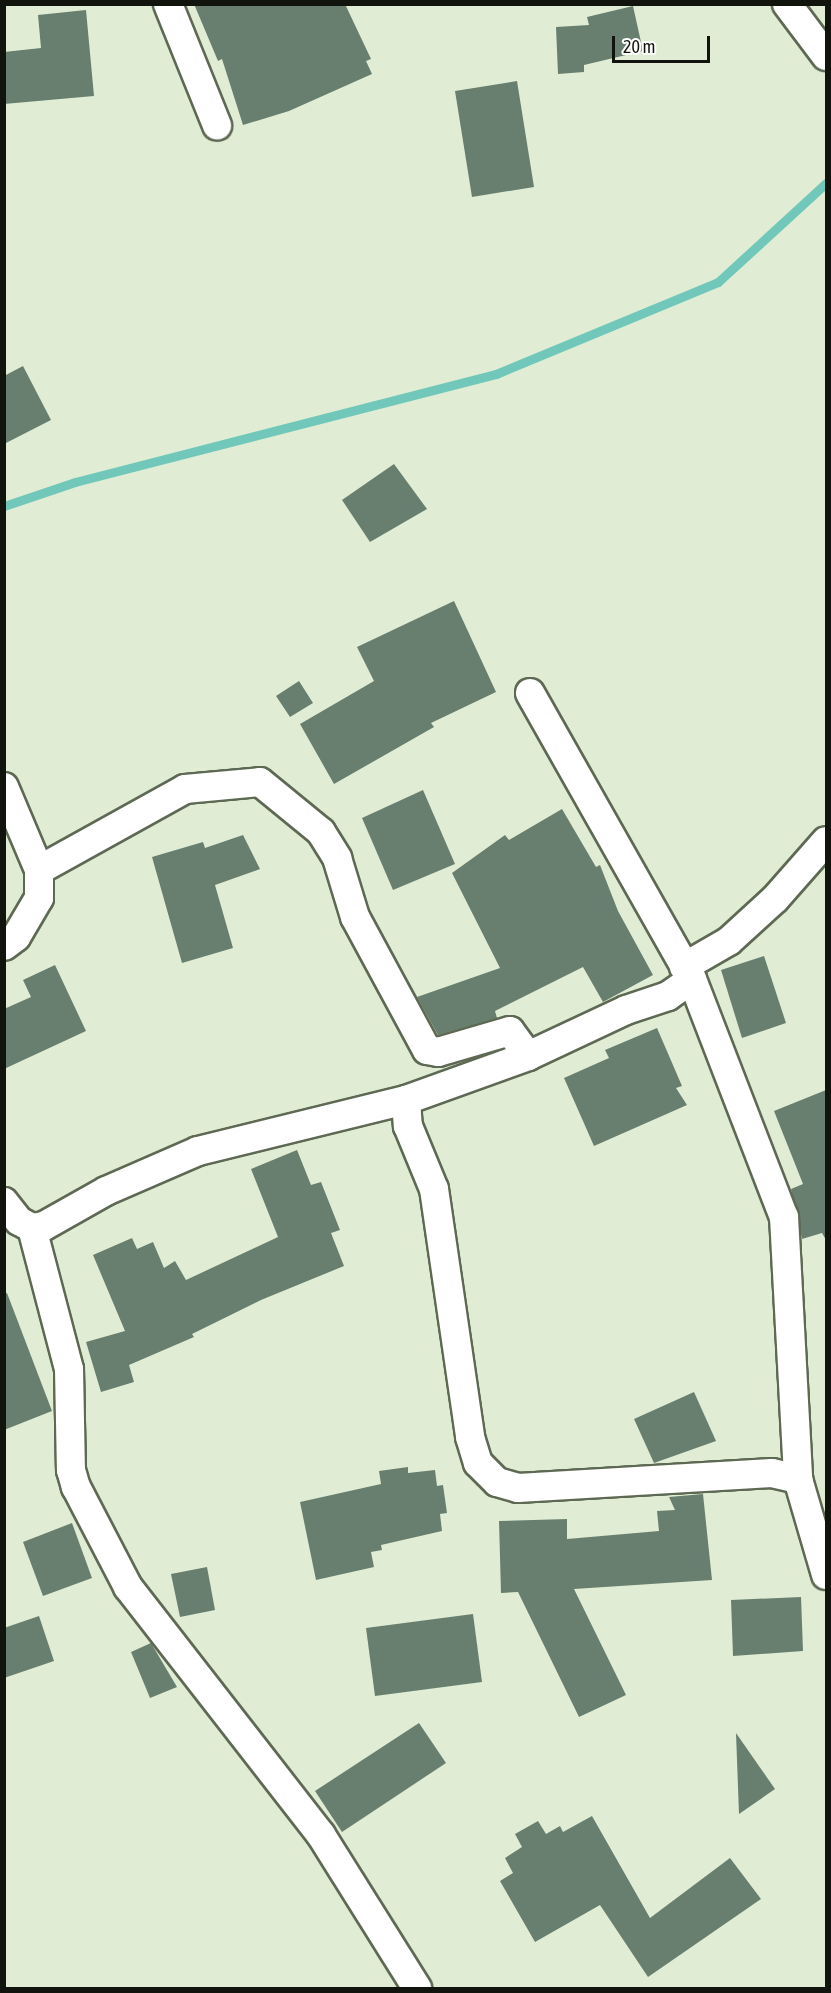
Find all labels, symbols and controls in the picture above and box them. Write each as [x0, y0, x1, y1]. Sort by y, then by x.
scale bar [615, 24, 712, 62]
text: 20 m [623, 36, 655, 57]

